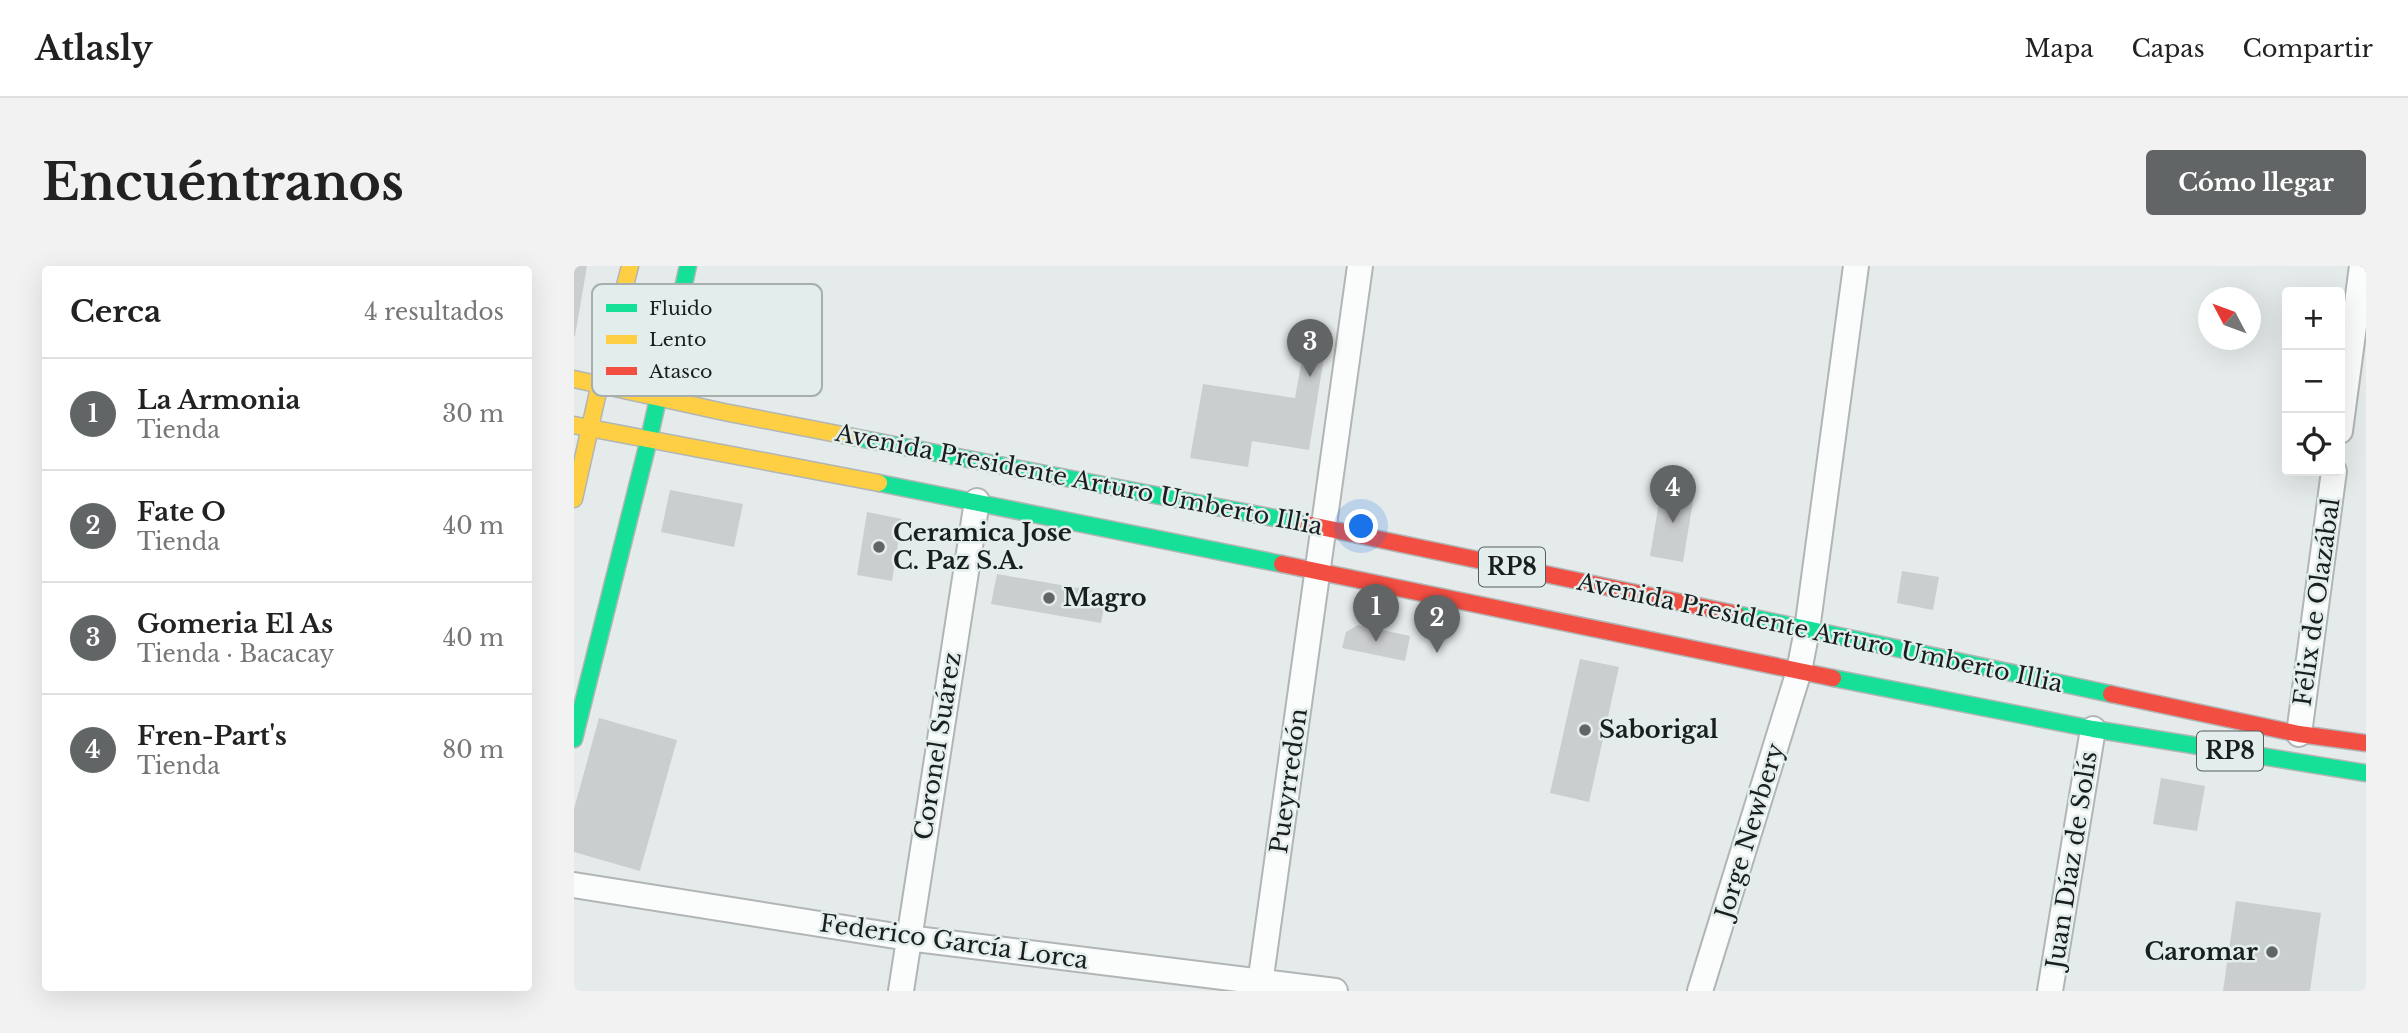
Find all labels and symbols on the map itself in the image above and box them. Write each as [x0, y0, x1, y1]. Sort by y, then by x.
legend [592, 284, 822, 396]
north arrow [2198, 287, 2261, 350]
text: Fluido [649, 297, 712, 320]
pin: 3 [1287, 319, 1333, 377]
text: Lento [649, 328, 706, 351]
text: Atasco [648, 360, 713, 383]
street label: Avenida Presidente Arturo Umberto Illia [832, 418, 1326, 541]
pin: 4 [1650, 465, 1696, 523]
street label: Félix de Olazábal [2288, 496, 2345, 708]
your location [1344, 509, 1378, 543]
place label: Ceramica Jose C. Paz S.A. [893, 518, 1072, 575]
marker: Ceramica Jose C. Paz S.A. [871, 539, 887, 555]
road number: RP8 [1479, 548, 1545, 586]
street label: Avenida Presidente Arturo Umberto Illia [1574, 567, 2066, 698]
place label: Magro [1063, 583, 1147, 612]
pin: 1 [1353, 584, 1399, 642]
marker: Magro [1041, 590, 1057, 606]
pin: 2 [1414, 595, 1460, 653]
street label: Coronel Suárez [908, 650, 967, 842]
street label: Pueyrredón [1264, 707, 1313, 855]
place label: Saborigal [1599, 715, 1719, 744]
marker: Saborigal [1577, 722, 1593, 738]
road number: RP8 [2197, 732, 2263, 771]
street label: Jorge Newbery [1708, 739, 1790, 925]
street label: Juan Díaz de Solís [2040, 749, 2103, 974]
street label: Federico García Lorca [818, 908, 1091, 975]
place label: Caromar [2145, 937, 2258, 966]
marker: Caromar [2264, 944, 2280, 960]

